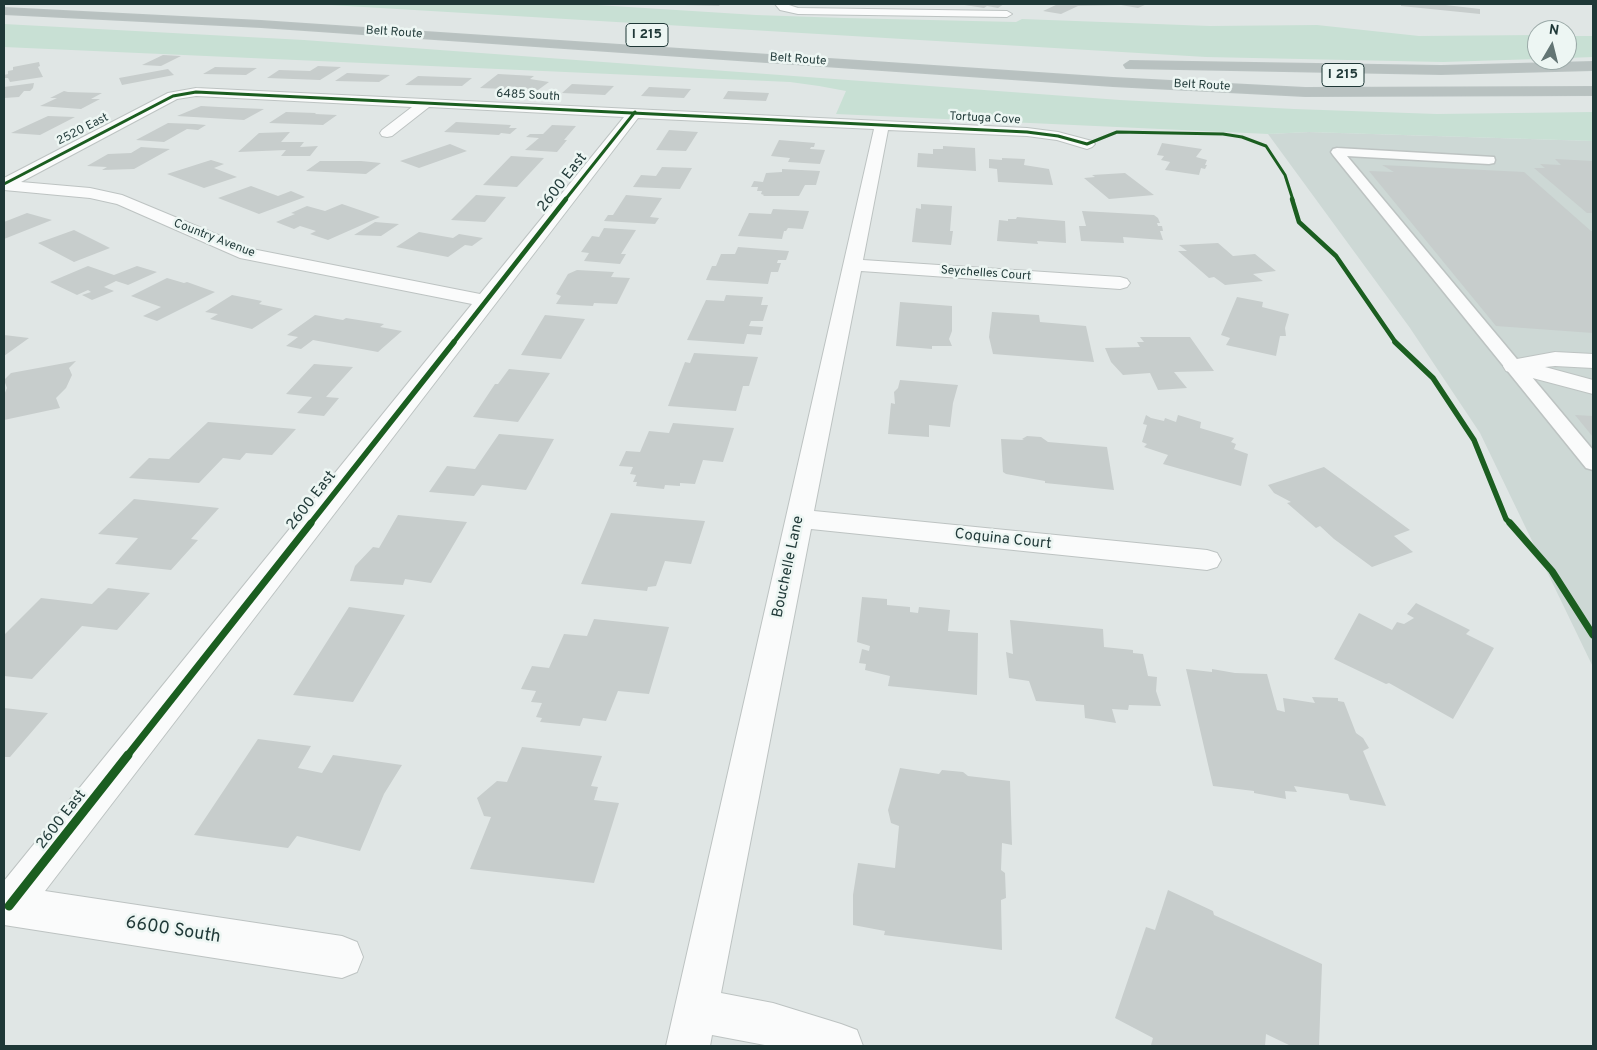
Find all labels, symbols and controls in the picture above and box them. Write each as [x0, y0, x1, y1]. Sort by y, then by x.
north arrow [1527, 20, 1577, 70]
text: N [1548, 22, 1560, 40]
street label: Belt Route [365, 24, 423, 42]
road number: I 215 [626, 24, 668, 46]
street label: Belt Route [769, 51, 827, 69]
road number: I 215 [1322, 64, 1364, 86]
street label: Belt Route [1173, 77, 1231, 95]
street label: 6485 South [496, 87, 560, 105]
street label: Tortuga Cove [949, 110, 1021, 128]
street label: 2520 East [55, 111, 111, 149]
street label: 2600 East [534, 150, 592, 216]
street label: Country Avenue [171, 217, 257, 261]
street label: Seychelles Court [940, 264, 1032, 284]
street label: 2600 East [283, 468, 341, 534]
street label: Bouchelle Lane [769, 514, 809, 620]
street label: Coquina Court [954, 526, 1052, 554]
street label: 2600 East [33, 787, 91, 853]
street label: 6600 South [124, 913, 222, 949]

